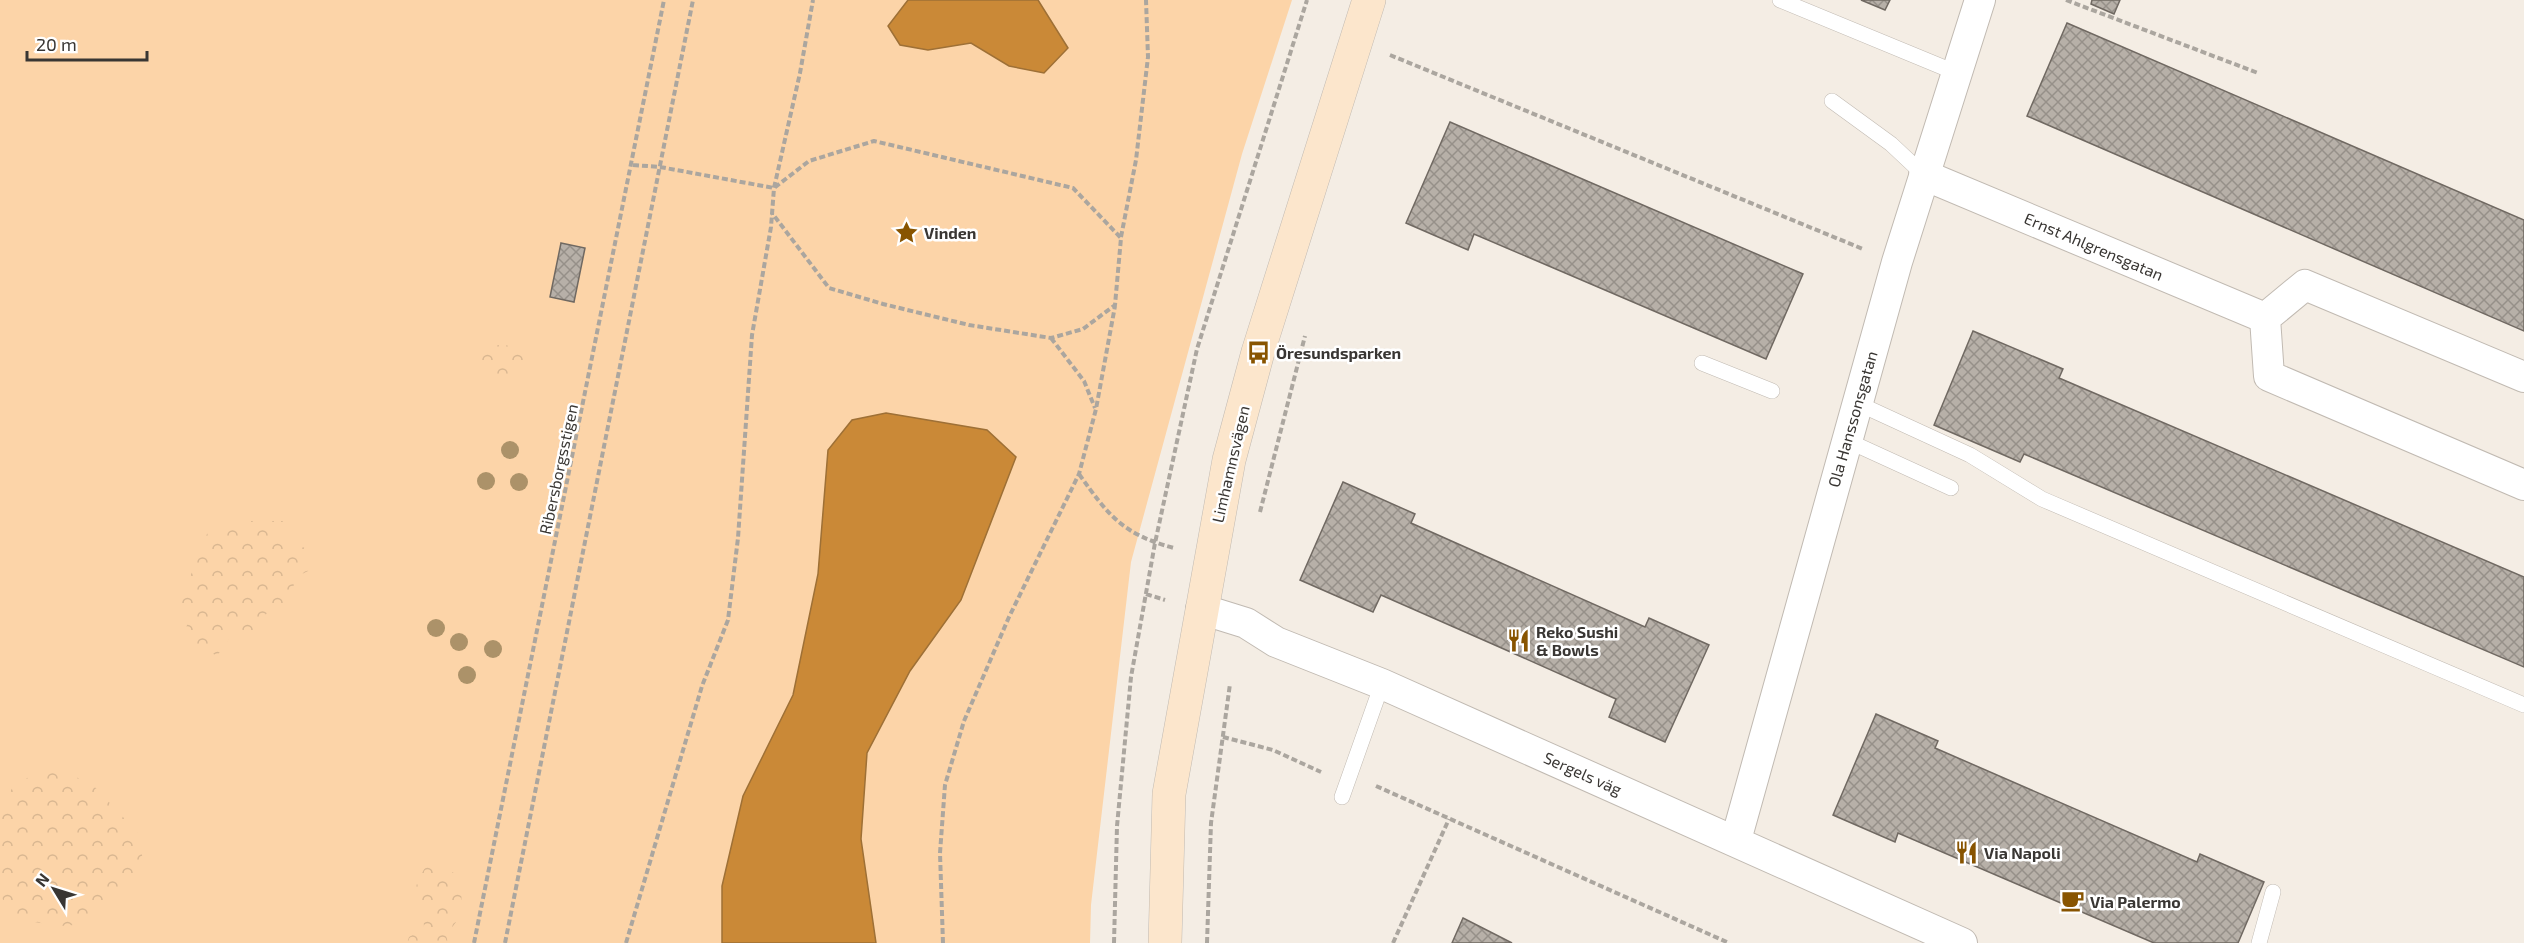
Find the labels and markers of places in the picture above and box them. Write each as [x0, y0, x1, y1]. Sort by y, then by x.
place icon: Vinden [893, 219, 919, 245]
place label: Vinden [924, 223, 976, 242]
bus stop icon: Öresundsparken [1245, 339, 1271, 365]
place label: Öresundsparken [1276, 343, 1401, 362]
place label: Reko Sushi & Bowls [1536, 622, 1618, 659]
restaurant icon: Reko Sushi & Bowls [1505, 627, 1531, 653]
restaurant icon: Via Napoli [1953, 839, 1979, 865]
place label: Via Napoli [1984, 843, 2061, 862]
cafe icon: Via Palermo [2059, 888, 2085, 914]
place label: Via Palermo [2090, 892, 2181, 911]

